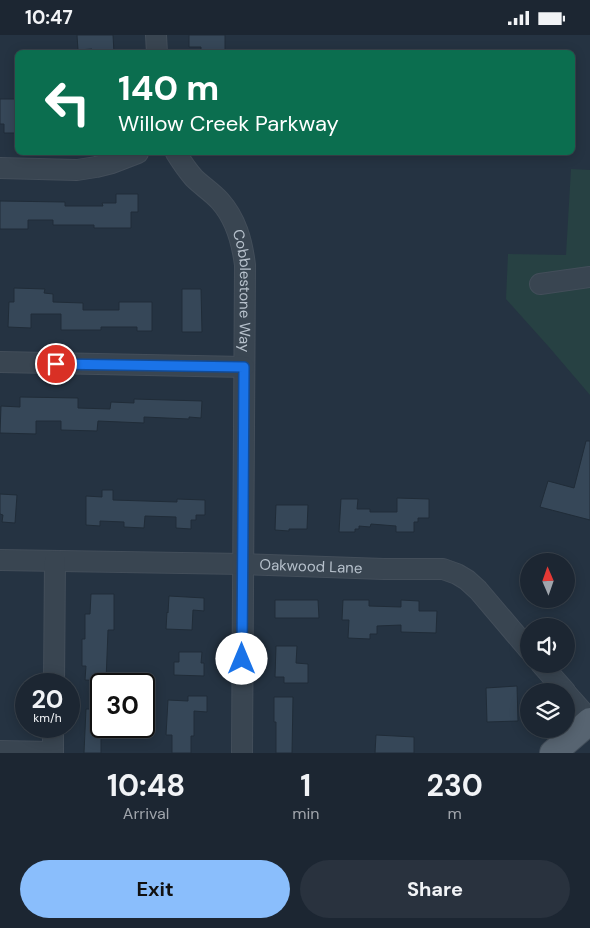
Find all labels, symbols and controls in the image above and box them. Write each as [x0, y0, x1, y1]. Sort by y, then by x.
text: 10:47 [25, 5, 73, 30]
text: 140 m [118, 65, 219, 111]
icon: left [35, 70, 100, 135]
text: Willow Creek Parkway [118, 109, 339, 138]
street label: Cobblestone Way [228, 227, 255, 353]
pin [35, 343, 77, 385]
icon: arrive [42, 350, 70, 378]
north arrow [520, 553, 575, 607]
map controls [520, 553, 575, 738]
street label: Oakwood Lane [259, 555, 363, 578]
button: sound [520, 618, 575, 673]
position arrow [215, 632, 267, 684]
speed limit sign: 30 [90, 673, 155, 738]
text: 20 [32, 683, 63, 716]
button: layers [520, 683, 575, 738]
text: km/h [33, 710, 62, 726]
text: 10:48 [107, 766, 185, 805]
text: 1 [300, 766, 311, 805]
text: 230 [426, 766, 483, 805]
text: Arrival [123, 803, 169, 824]
text: min [292, 803, 319, 824]
text: m [448, 803, 462, 824]
button: Exit [20, 860, 290, 918]
button: Share [300, 860, 570, 918]

